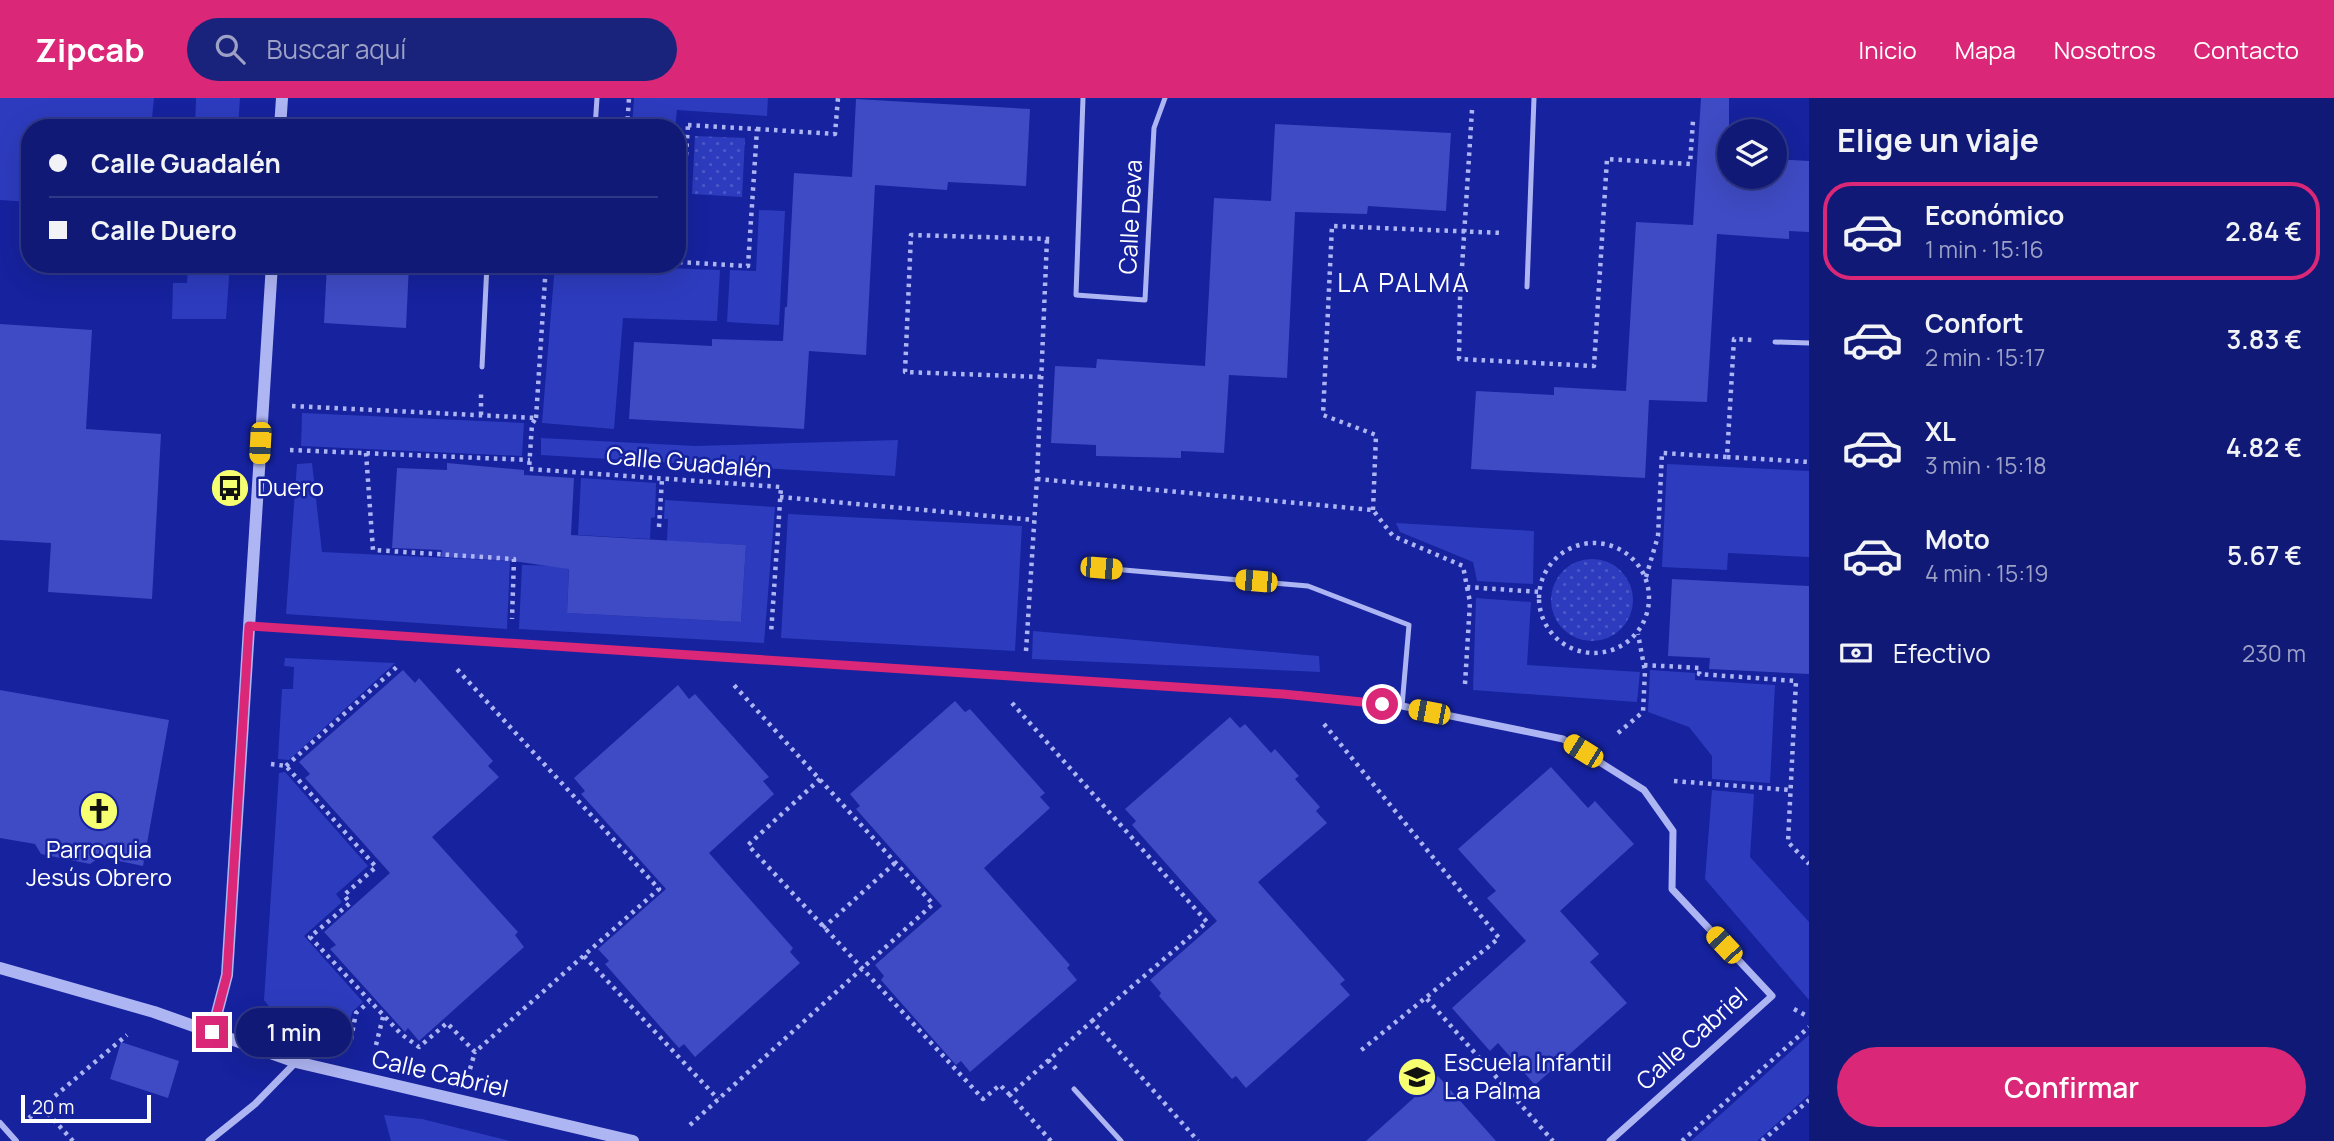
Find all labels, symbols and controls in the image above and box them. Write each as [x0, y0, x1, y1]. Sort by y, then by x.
search box [187, 18, 677, 81]
text: Zipcab [35, 27, 145, 72]
icon: search [211, 30, 249, 68]
text: Buscar aquí [267, 31, 406, 67]
text: Inicio [1859, 33, 1917, 66]
text: Mapa [1955, 33, 2016, 66]
text: Nosotros [2054, 33, 2156, 66]
text: Contacto [2194, 33, 2299, 66]
text: Elige un viaje [1837, 118, 2039, 162]
map controls [1717, 119, 1787, 189]
button: layers [1717, 119, 1787, 189]
text: Calle Guadalén [91, 145, 281, 181]
street label: Calle Deva [1110, 159, 1149, 275]
text: Económico [1925, 197, 2064, 233]
icon: car [1841, 200, 1904, 263]
text: Calle Duero [91, 212, 237, 248]
text: 2.84 € [2225, 213, 2302, 249]
text: 1 min · 15:16 [1925, 233, 2044, 265]
district label: LA PALMA [1337, 264, 1471, 300]
text: Confort [1925, 305, 2024, 341]
icon: car [1841, 308, 1904, 371]
text: 3.83 € [2227, 321, 2302, 357]
text: 2 min · 15:17 [1925, 341, 2045, 373]
text: XL [1925, 413, 1956, 449]
icon: car [1841, 416, 1904, 479]
car [249, 421, 272, 465]
text: 4.82 € [2226, 429, 2302, 465]
street label: Calle Guadalén [605, 438, 773, 485]
text: 3 min · 15:18 [1925, 449, 2047, 481]
bus stop icon: Duero [209, 467, 251, 509]
place label: Duero [257, 470, 324, 503]
text: Moto [1925, 521, 1990, 557]
icon: car [1841, 524, 1904, 587]
text: 5.67 € [2227, 537, 2302, 573]
car [1080, 556, 1123, 580]
text: 4 min · 15:19 [1925, 557, 2048, 589]
car [1235, 569, 1278, 593]
icon: cash [1837, 634, 1875, 672]
text: Efectivo [1893, 635, 1991, 671]
text: 230 m [2242, 637, 2306, 669]
route start [1366, 688, 1398, 720]
car [1407, 698, 1452, 726]
car [1560, 731, 1607, 771]
church icon: Parroquia Jesús Obrero [78, 790, 120, 832]
place label: Parroquia Jesús Obrero [26, 832, 172, 893]
car [1702, 922, 1747, 968]
street label: Calle Cabriel [1628, 979, 1754, 1097]
callout: 1 min [236, 1007, 352, 1056]
route end [196, 1016, 228, 1048]
text: 1 min [267, 1016, 321, 1048]
street label: Calle Cabriel [369, 1041, 512, 1104]
place label: Escuela Infantil La Palma [1444, 1045, 1612, 1106]
button: Confirmar [1837, 1047, 2306, 1127]
school or university icon: Escuela Infantil La Palma [1396, 1056, 1438, 1098]
scale bar [21, 1092, 150, 1124]
text: 20 m [32, 1094, 74, 1120]

